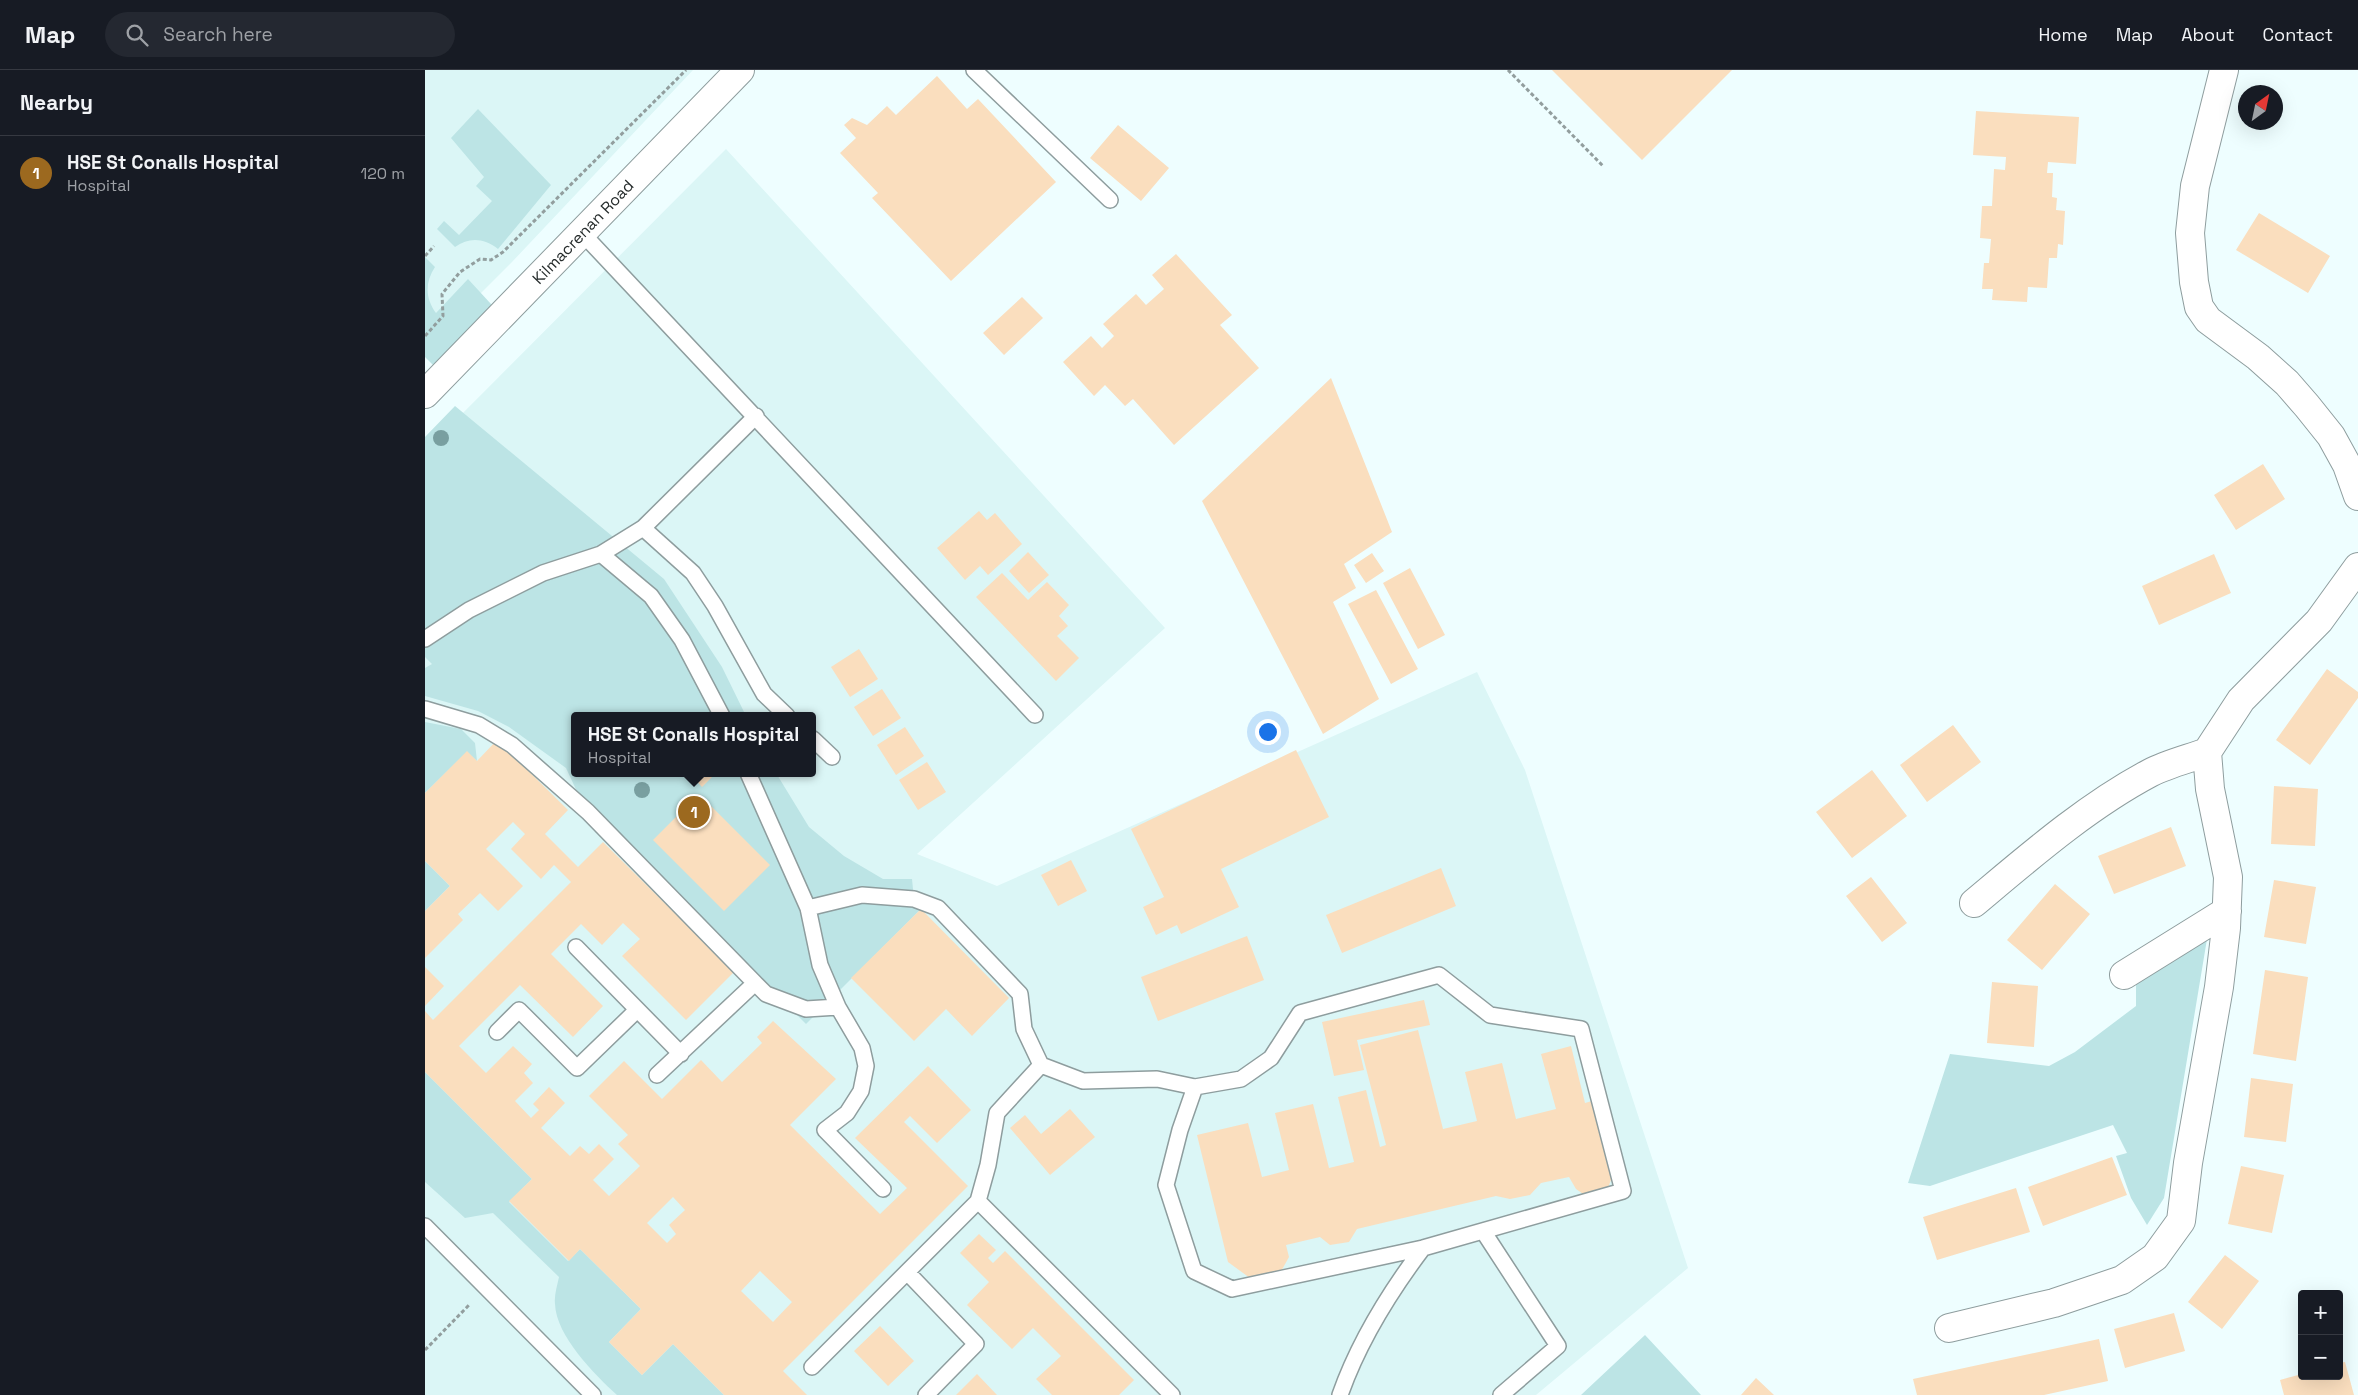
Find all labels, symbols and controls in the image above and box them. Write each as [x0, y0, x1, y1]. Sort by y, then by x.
search box [105, 12, 455, 57]
text: Map [25, 19, 75, 50]
icon: search [123, 21, 151, 49]
text: Search here [163, 22, 273, 47]
text: Home [2039, 23, 2088, 46]
text: Map [2116, 23, 2153, 46]
text: About [2181, 23, 2235, 46]
text: Contact [2263, 23, 2333, 46]
north arrow [2238, 85, 2283, 130]
text: Nearby [20, 89, 93, 116]
text: HSE St Conalls Hospital [67, 150, 279, 175]
text: 1 [32, 163, 40, 184]
text: 120 m [361, 163, 405, 184]
text: Hospital [67, 175, 130, 196]
street label: Kilmacrenan Road [528, 175, 638, 289]
popup [571, 712, 816, 777]
your location [1255, 719, 1281, 745]
text: HSE St Conalls Hospital [588, 722, 799, 747]
text: Hospital [588, 747, 651, 768]
pin: 1 [678, 793, 710, 831]
map controls [2298, 1290, 2343, 1380]
button: + [2298, 1290, 2343, 1335]
button: − [2298, 1335, 2343, 1380]

